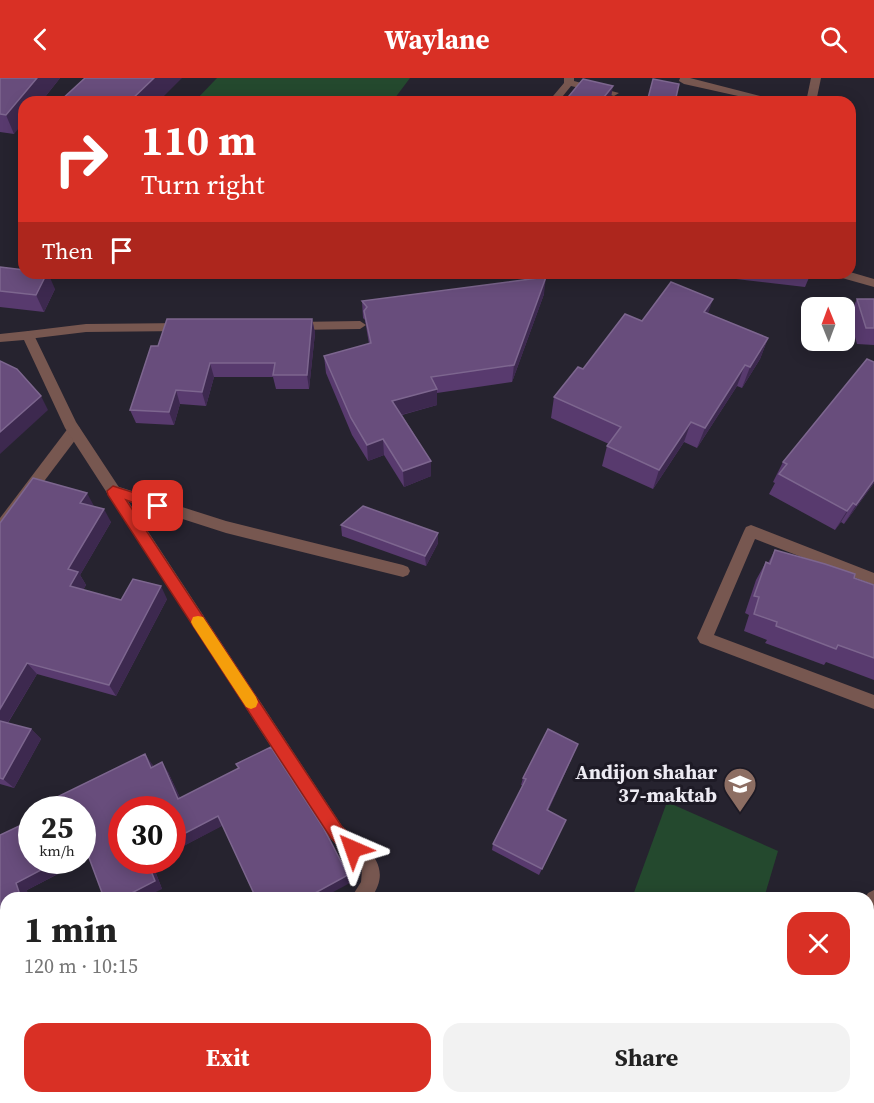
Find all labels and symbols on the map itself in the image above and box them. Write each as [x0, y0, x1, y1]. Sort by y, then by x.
north arrow [801, 297, 855, 351]
pin [132, 480, 183, 531]
place label: Andijon shahar 37-maktab [575, 758, 718, 809]
school or university icon: Andijon shahar 37-maktab [722, 766, 758, 813]
speed limit sign: 30 [108, 796, 186, 874]
position arrow [321, 817, 385, 881]

